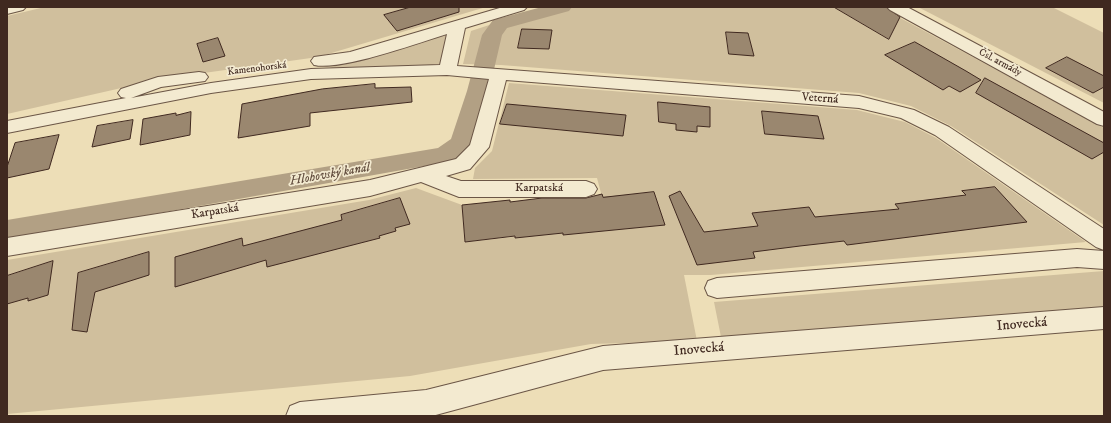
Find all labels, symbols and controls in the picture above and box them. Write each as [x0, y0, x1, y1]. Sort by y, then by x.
street label: Čsl. armády [976, 47, 1024, 79]
street label: Kamenohorská [227, 59, 287, 79]
street label: Veterná [801, 91, 839, 107]
water label: Hlohovský kanál [289, 160, 371, 190]
street label: Karpatská [515, 182, 563, 196]
street label: Karpatská [190, 201, 240, 223]
street label: Inovecká [996, 314, 1048, 336]
street label: Inovecká [673, 339, 725, 361]

